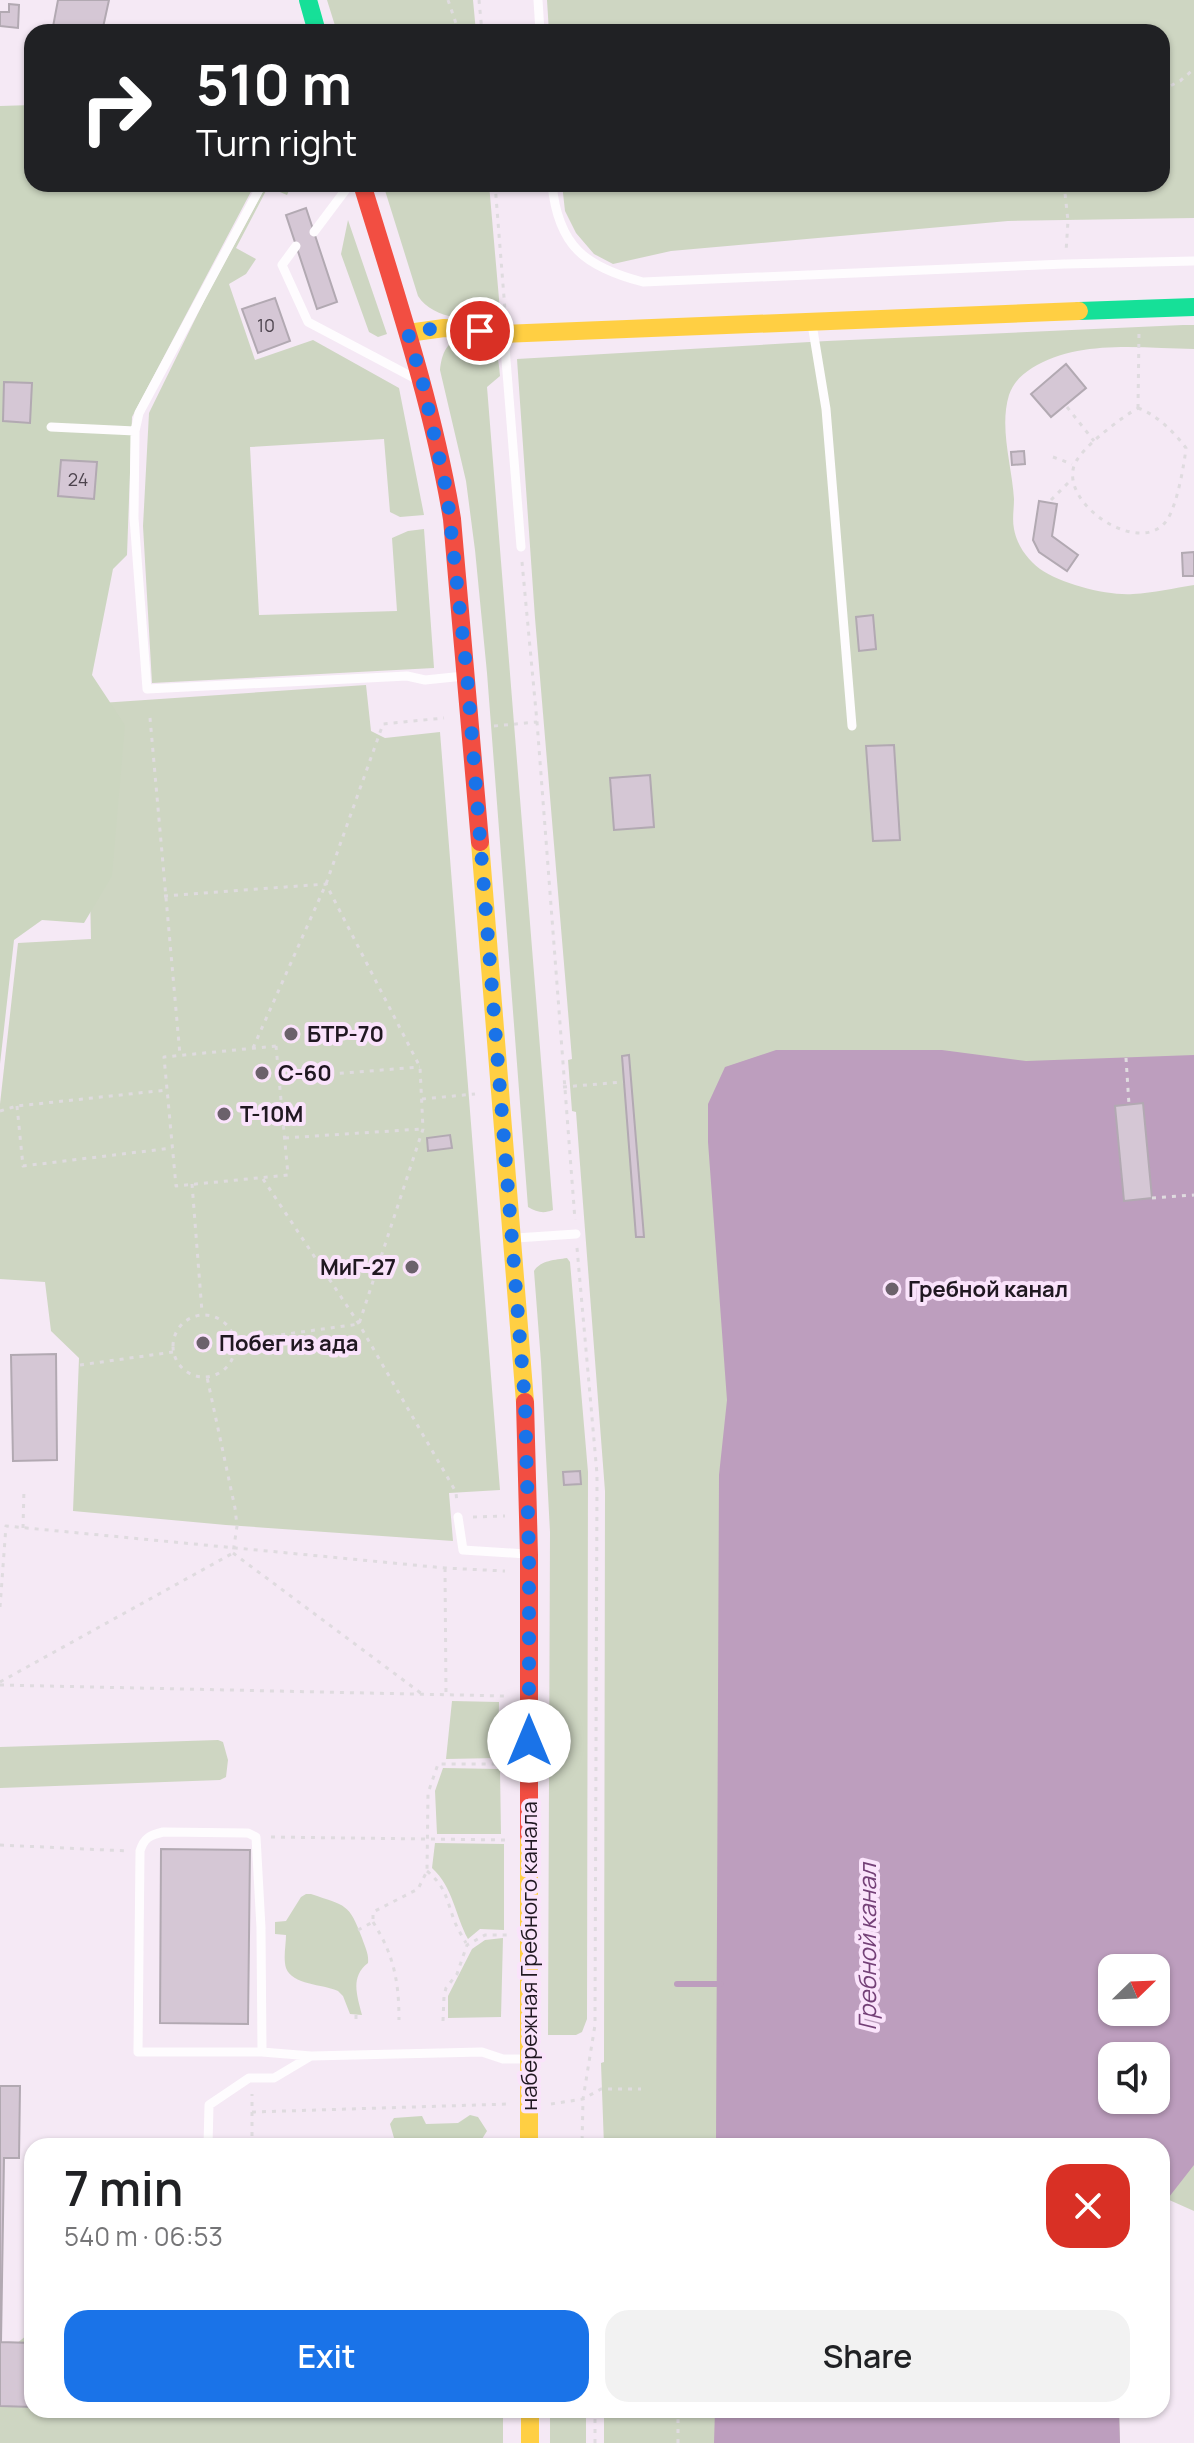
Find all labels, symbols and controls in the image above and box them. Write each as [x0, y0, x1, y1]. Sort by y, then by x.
text: 510 m [196, 45, 352, 122]
icon: right [64, 56, 168, 160]
text: Turn right [196, 118, 357, 167]
pin [446, 297, 514, 365]
icon: arrive [458, 309, 502, 353]
house number: 10 [257, 313, 275, 337]
house number: 24 [68, 467, 88, 491]
place label: БТР-70 [307, 1019, 384, 1049]
marker: БТР-70 [282, 1025, 300, 1043]
place label: С-60 [278, 1058, 332, 1088]
marker: С-60 [253, 1064, 271, 1082]
place label: Т-10М [240, 1099, 303, 1129]
marker: Т-10М [215, 1105, 233, 1123]
place label: МиГ-27 [320, 1252, 396, 1282]
marker: МиГ-27 [403, 1258, 421, 1276]
place label: Гребной канал [908, 1274, 1068, 1304]
marker: Гребной канал [883, 1280, 901, 1298]
place label: Побег из ада [219, 1328, 358, 1358]
marker: Побег из ада [194, 1334, 212, 1352]
position arrow [487, 1699, 571, 1783]
street label: набережная Гребного канала [514, 1801, 544, 2111]
water label: Гребной канал [850, 1861, 883, 2031]
north arrow [1098, 1954, 1170, 2026]
map controls [1098, 1954, 1170, 2114]
button: sound [1098, 2042, 1170, 2114]
text: 7 min [64, 2155, 183, 2220]
button: close [1046, 2164, 1130, 2248]
text: 540 m · 06:53 [64, 2218, 223, 2254]
button: Exit [64, 2310, 589, 2402]
button: Share [605, 2310, 1130, 2402]

